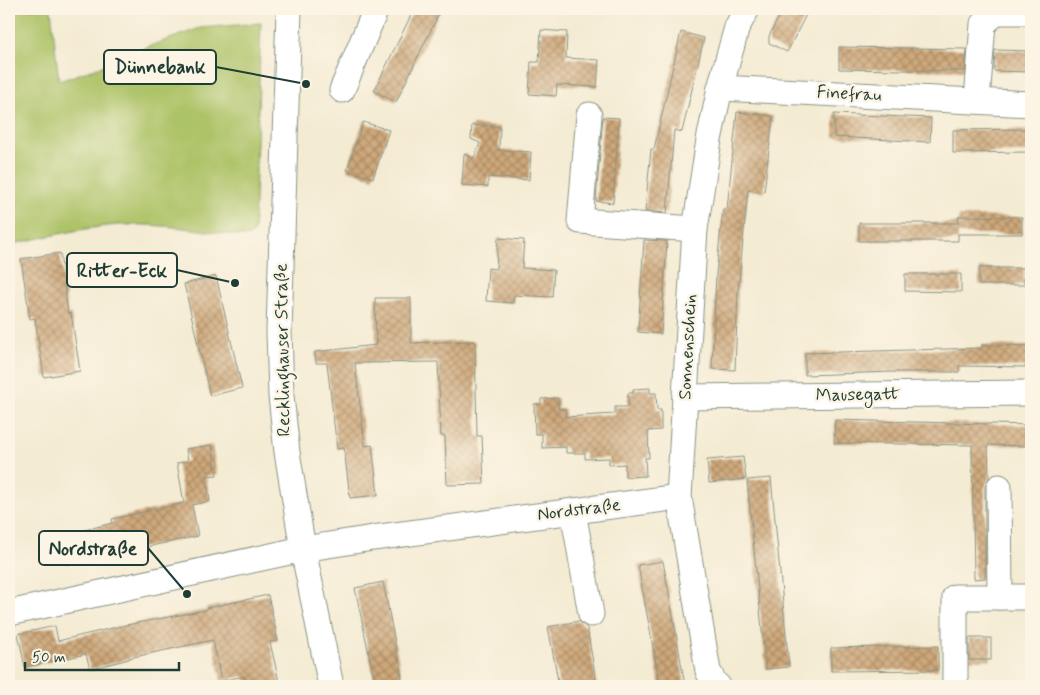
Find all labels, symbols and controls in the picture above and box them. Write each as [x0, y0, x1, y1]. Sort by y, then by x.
callout: Dünnebank [104, 50, 216, 84]
text: Dünnebank [114, 55, 206, 80]
street label: Finefrau [816, 80, 882, 108]
callout: Ritter-Eck [67, 253, 177, 287]
text: Ritter-Eck [77, 259, 167, 284]
street label: Recklinghauser Straße [269, 263, 299, 437]
street label: Sonnenschein [673, 294, 703, 400]
street label: Mausegatt [816, 382, 901, 409]
street label: Nordstraße [536, 493, 622, 527]
callout: Nordstraße [39, 531, 148, 565]
text: Nordstraße [49, 537, 138, 562]
scale bar [25, 640, 179, 672]
text: 50 m [32, 648, 66, 668]

